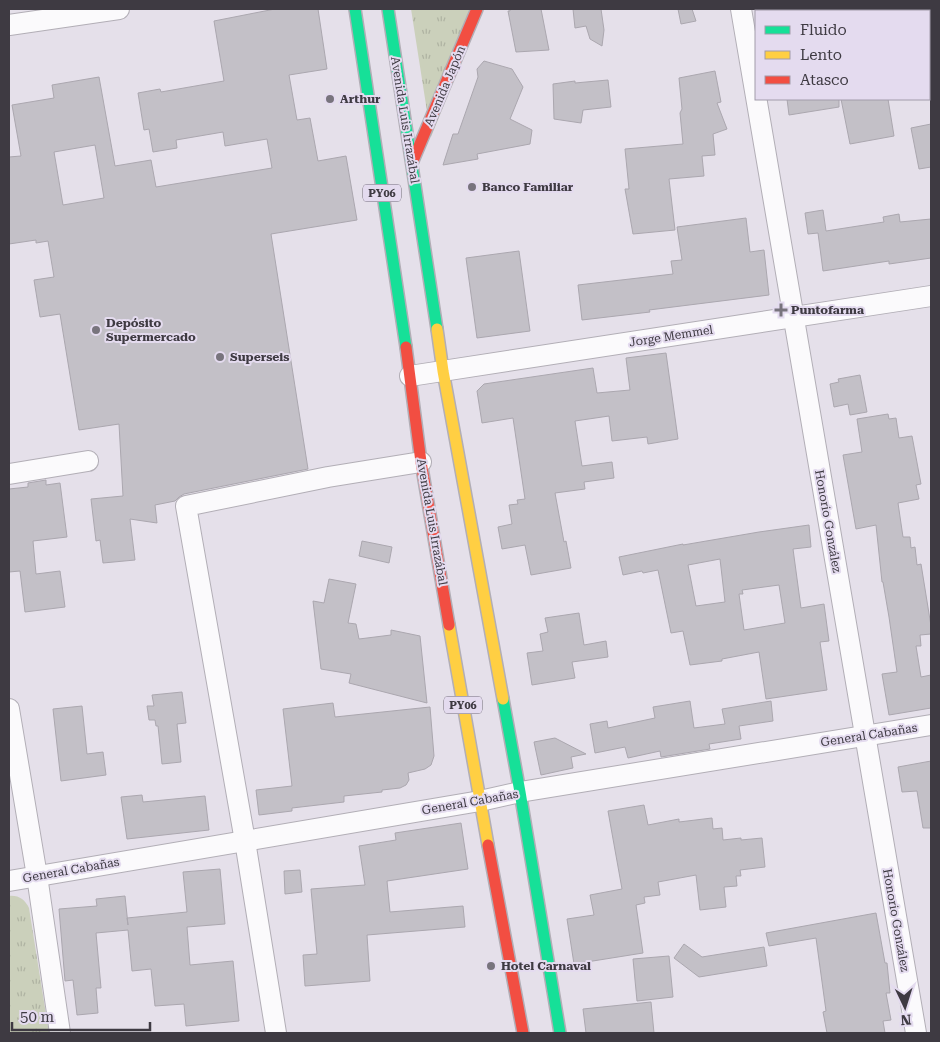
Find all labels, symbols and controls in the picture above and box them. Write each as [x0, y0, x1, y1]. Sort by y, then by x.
legend [755, 10, 930, 100]
text: Fluido [800, 21, 847, 39]
street label: Avenida Japón [422, 43, 468, 128]
text: Lento [800, 46, 842, 64]
street label: Avenida Luis Irrazábal [388, 55, 422, 185]
text: Atasco [800, 71, 849, 89]
place label: Arthur [340, 92, 381, 106]
marker: Arthur [324, 93, 336, 105]
place label: Banco Familiar [482, 180, 574, 194]
marker: Banco Familiar [466, 181, 478, 193]
road number: PY06 [363, 184, 401, 202]
place label: Puntofarma [791, 303, 864, 317]
marker: Puntofarma [775, 304, 787, 316]
place label: Depósito Supermercado [106, 316, 196, 344]
street label: Jorge Memmel [628, 322, 714, 350]
marker: Depósito Supermercado [90, 324, 102, 336]
place label: Superseis [230, 350, 290, 364]
marker: Superseis [214, 351, 226, 363]
street label: Avenida Luis Irrazábal [414, 458, 450, 587]
street label: Honorio González [812, 468, 844, 574]
road number: PY06 [444, 696, 482, 714]
street label: General Cabañas [820, 720, 919, 750]
street label: General Cabañas [421, 787, 520, 817]
street label: General Cabañas [22, 855, 121, 885]
street label: Honorio González [880, 867, 912, 973]
place label: Hotel Carnaval [501, 959, 591, 973]
marker: Hotel Carnaval [485, 960, 497, 972]
north arrow [880, 982, 930, 1032]
scale bar [12, 1000, 150, 1032]
text: 50 m [20, 1008, 55, 1026]
text: N [900, 1012, 912, 1028]

